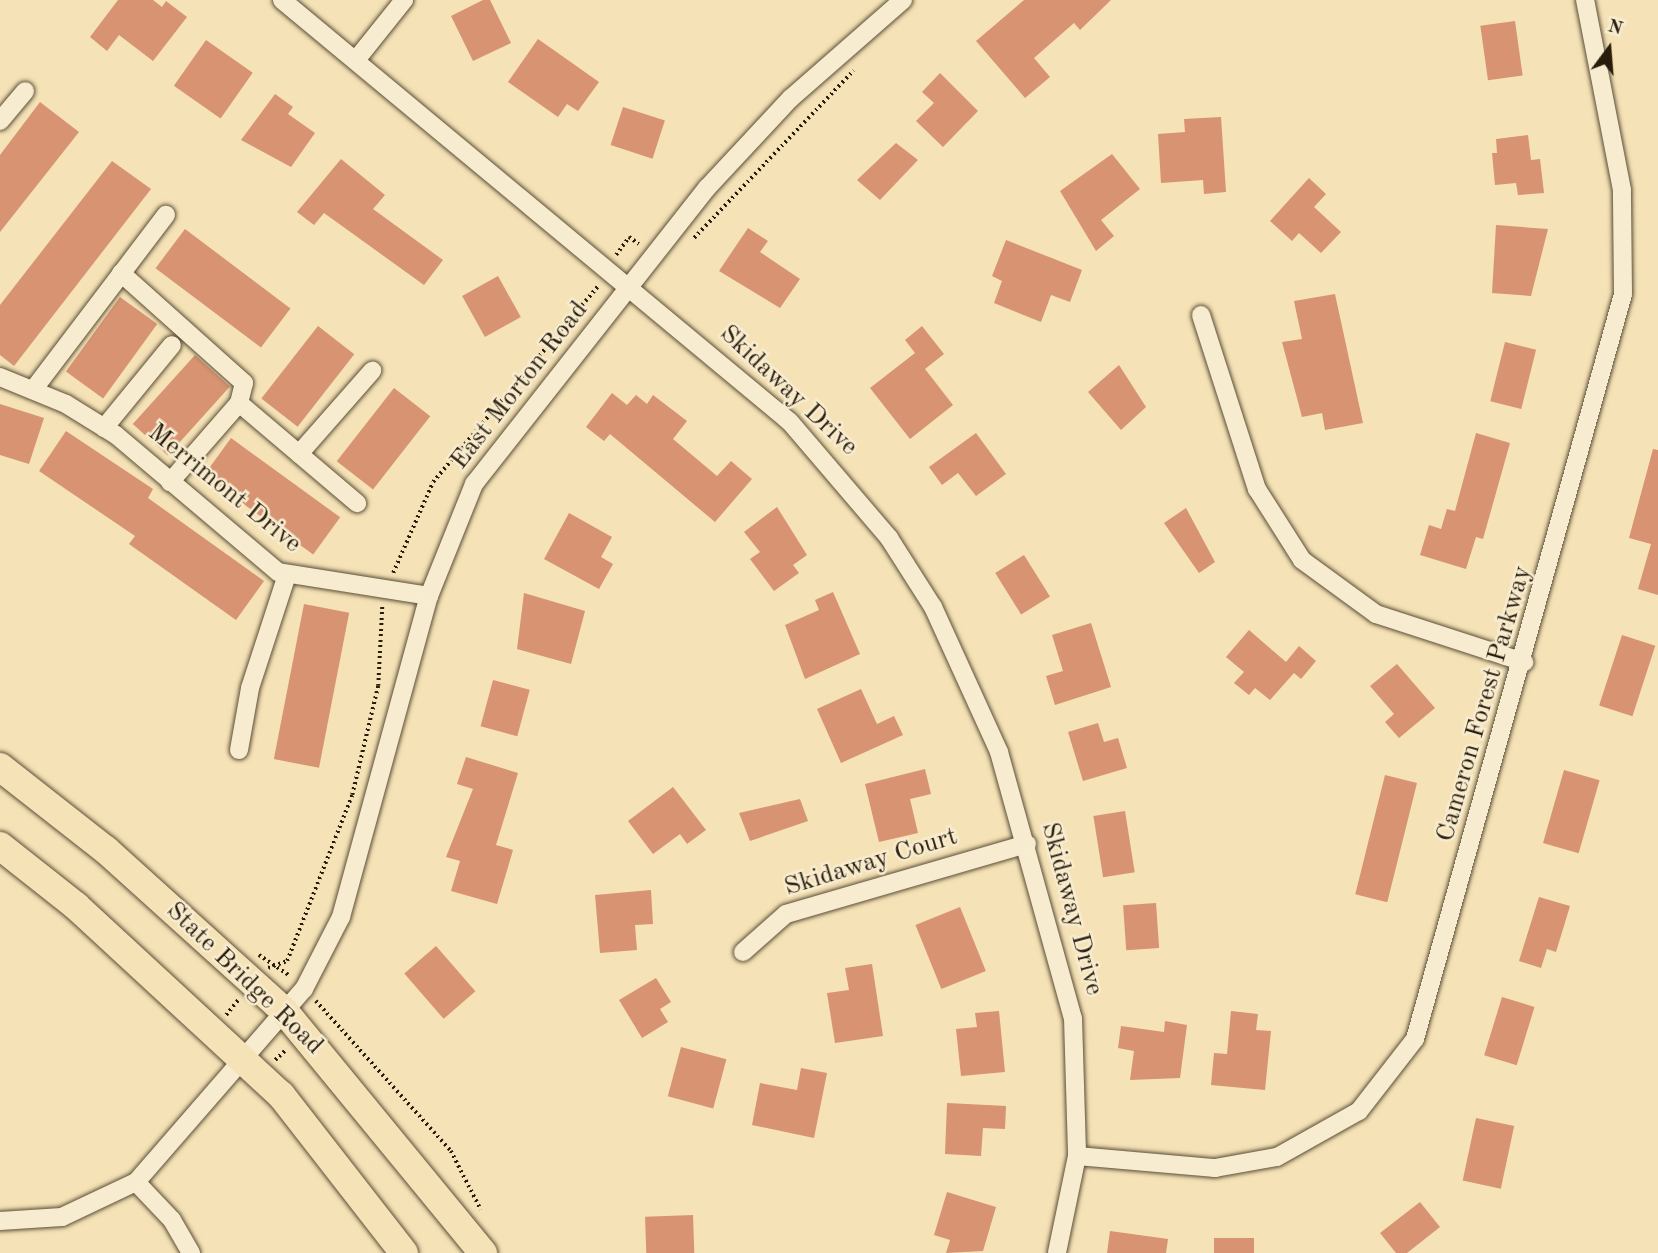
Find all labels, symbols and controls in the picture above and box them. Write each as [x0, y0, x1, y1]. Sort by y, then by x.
north arrow [1574, 14, 1644, 84]
text: N [1605, 17, 1625, 39]
street label: East Morton Road [445, 296, 595, 476]
street label: Skidaway Drive [712, 319, 864, 463]
street label: Merrimont Drive [141, 418, 307, 560]
street label: Cameron Forest Parkway [1431, 562, 1539, 846]
street label: Skidaway Drive [1033, 819, 1109, 999]
street label: Skidaway Court [781, 822, 961, 904]
street label: State Bridge Road [159, 896, 329, 1062]

